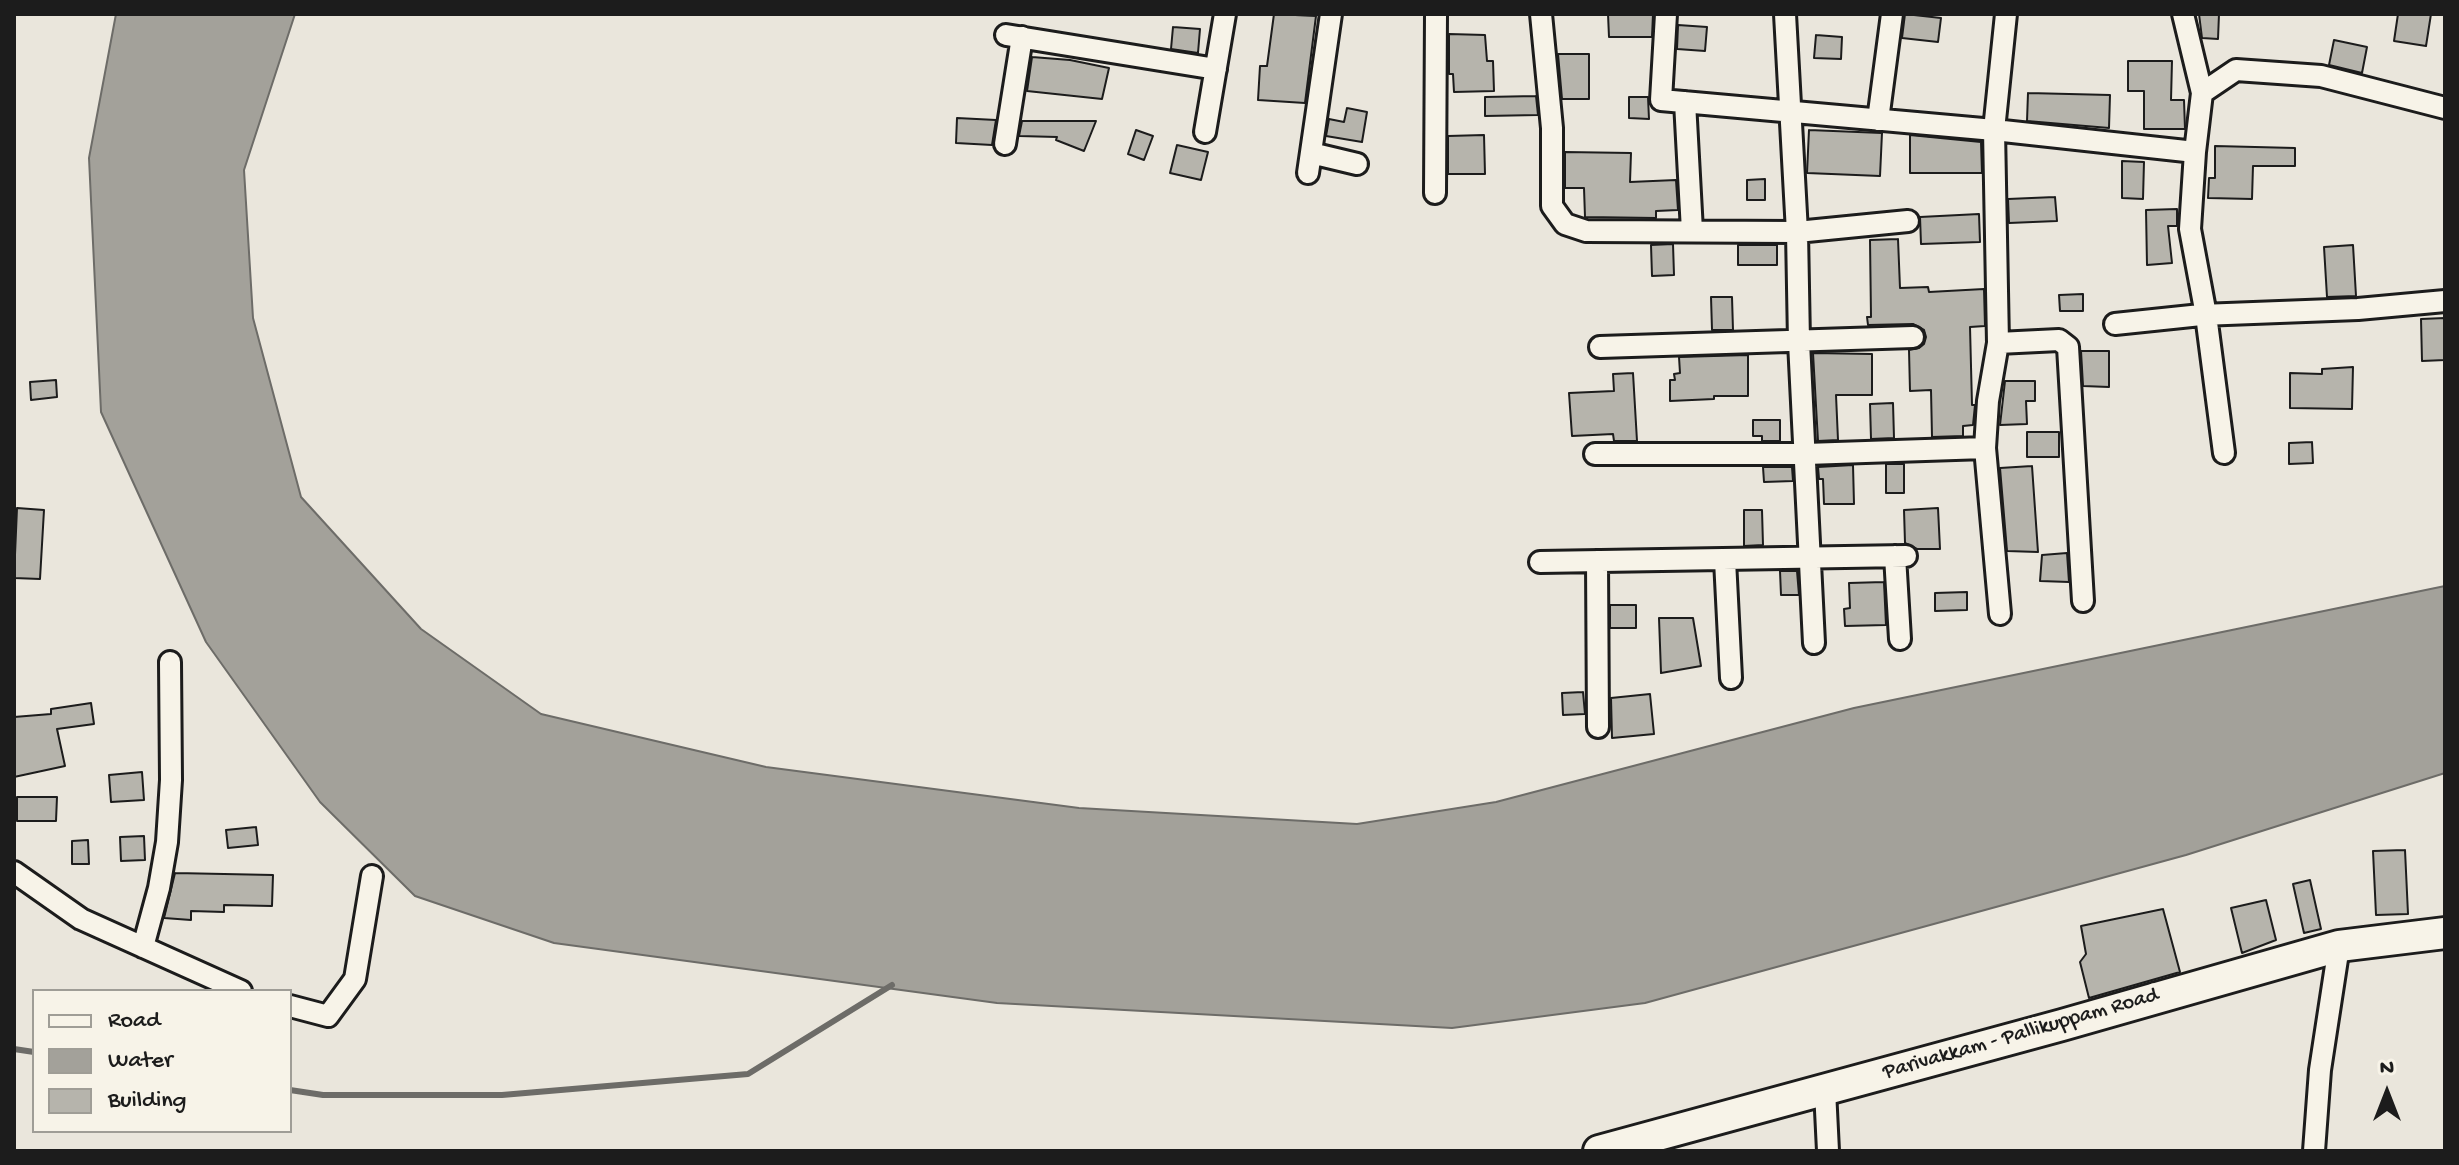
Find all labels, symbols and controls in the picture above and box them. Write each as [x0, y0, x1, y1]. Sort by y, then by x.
street label: Parivakkam - Pallikuppam Road [1880, 983, 2162, 1087]
legend [32, 989, 292, 1133]
text: Road [108, 1007, 160, 1036]
text: Water [108, 1047, 172, 1076]
north arrow [2347, 1053, 2427, 1133]
text: N [2380, 1056, 2394, 1082]
text: Building [108, 1087, 186, 1116]

